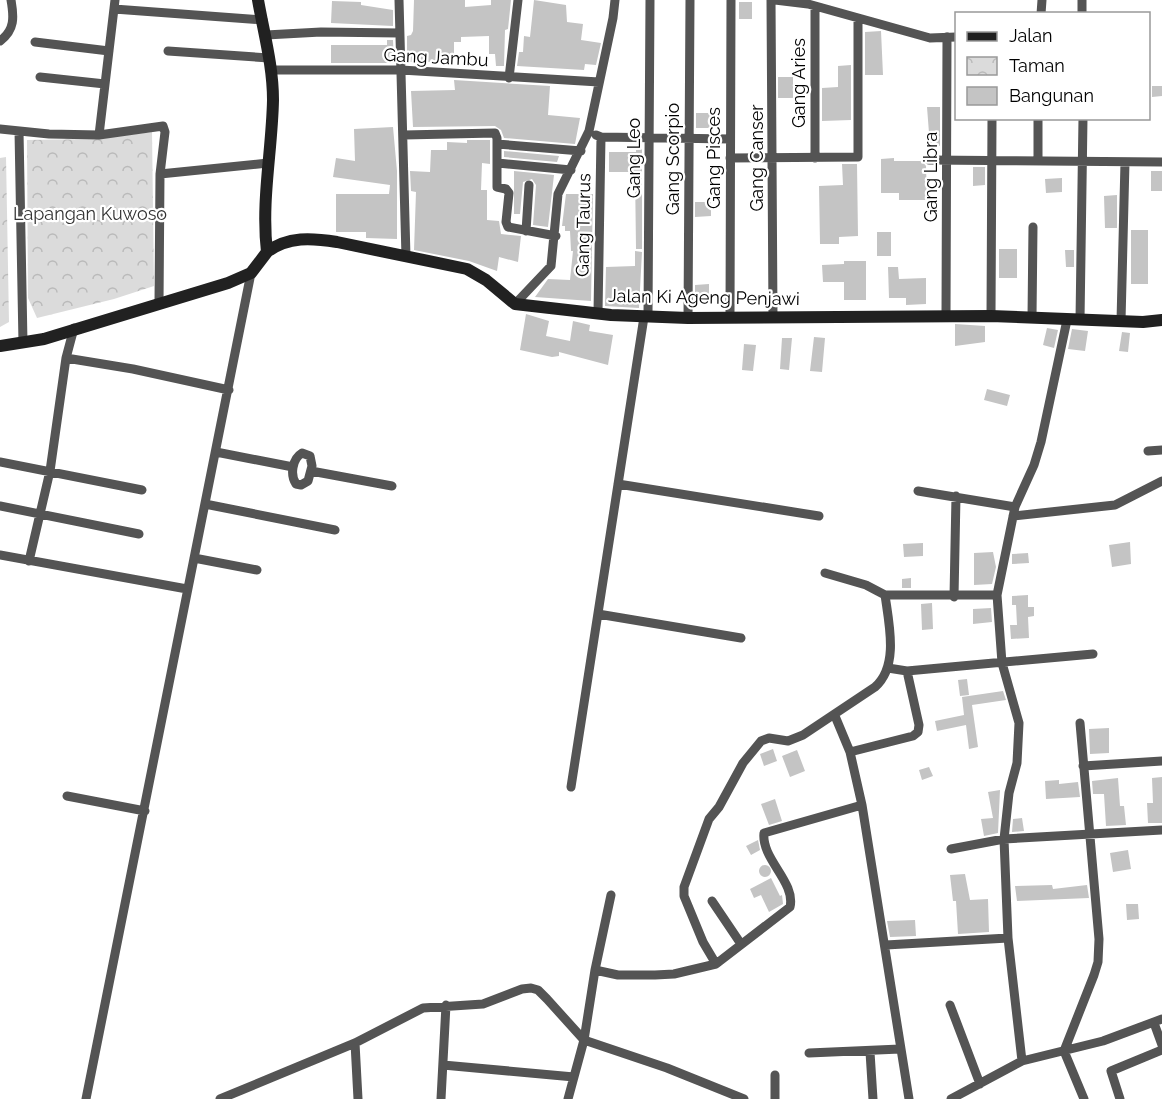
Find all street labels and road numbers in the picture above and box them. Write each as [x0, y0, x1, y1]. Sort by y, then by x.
street label: Gang Aries [788, 38, 809, 128]
street label: Gang Jambu [383, 44, 489, 70]
street label: Gang Scorpio [662, 103, 683, 215]
street label: Gang Canser [746, 104, 767, 212]
street label: Gang Pisces [703, 107, 724, 209]
street label: Gang Leo [623, 117, 644, 198]
street label: Gang Libra [920, 132, 941, 222]
street label: Gang Taurus [572, 173, 594, 277]
street label: Jalan Ki Ageng Penjawi [608, 285, 800, 309]

